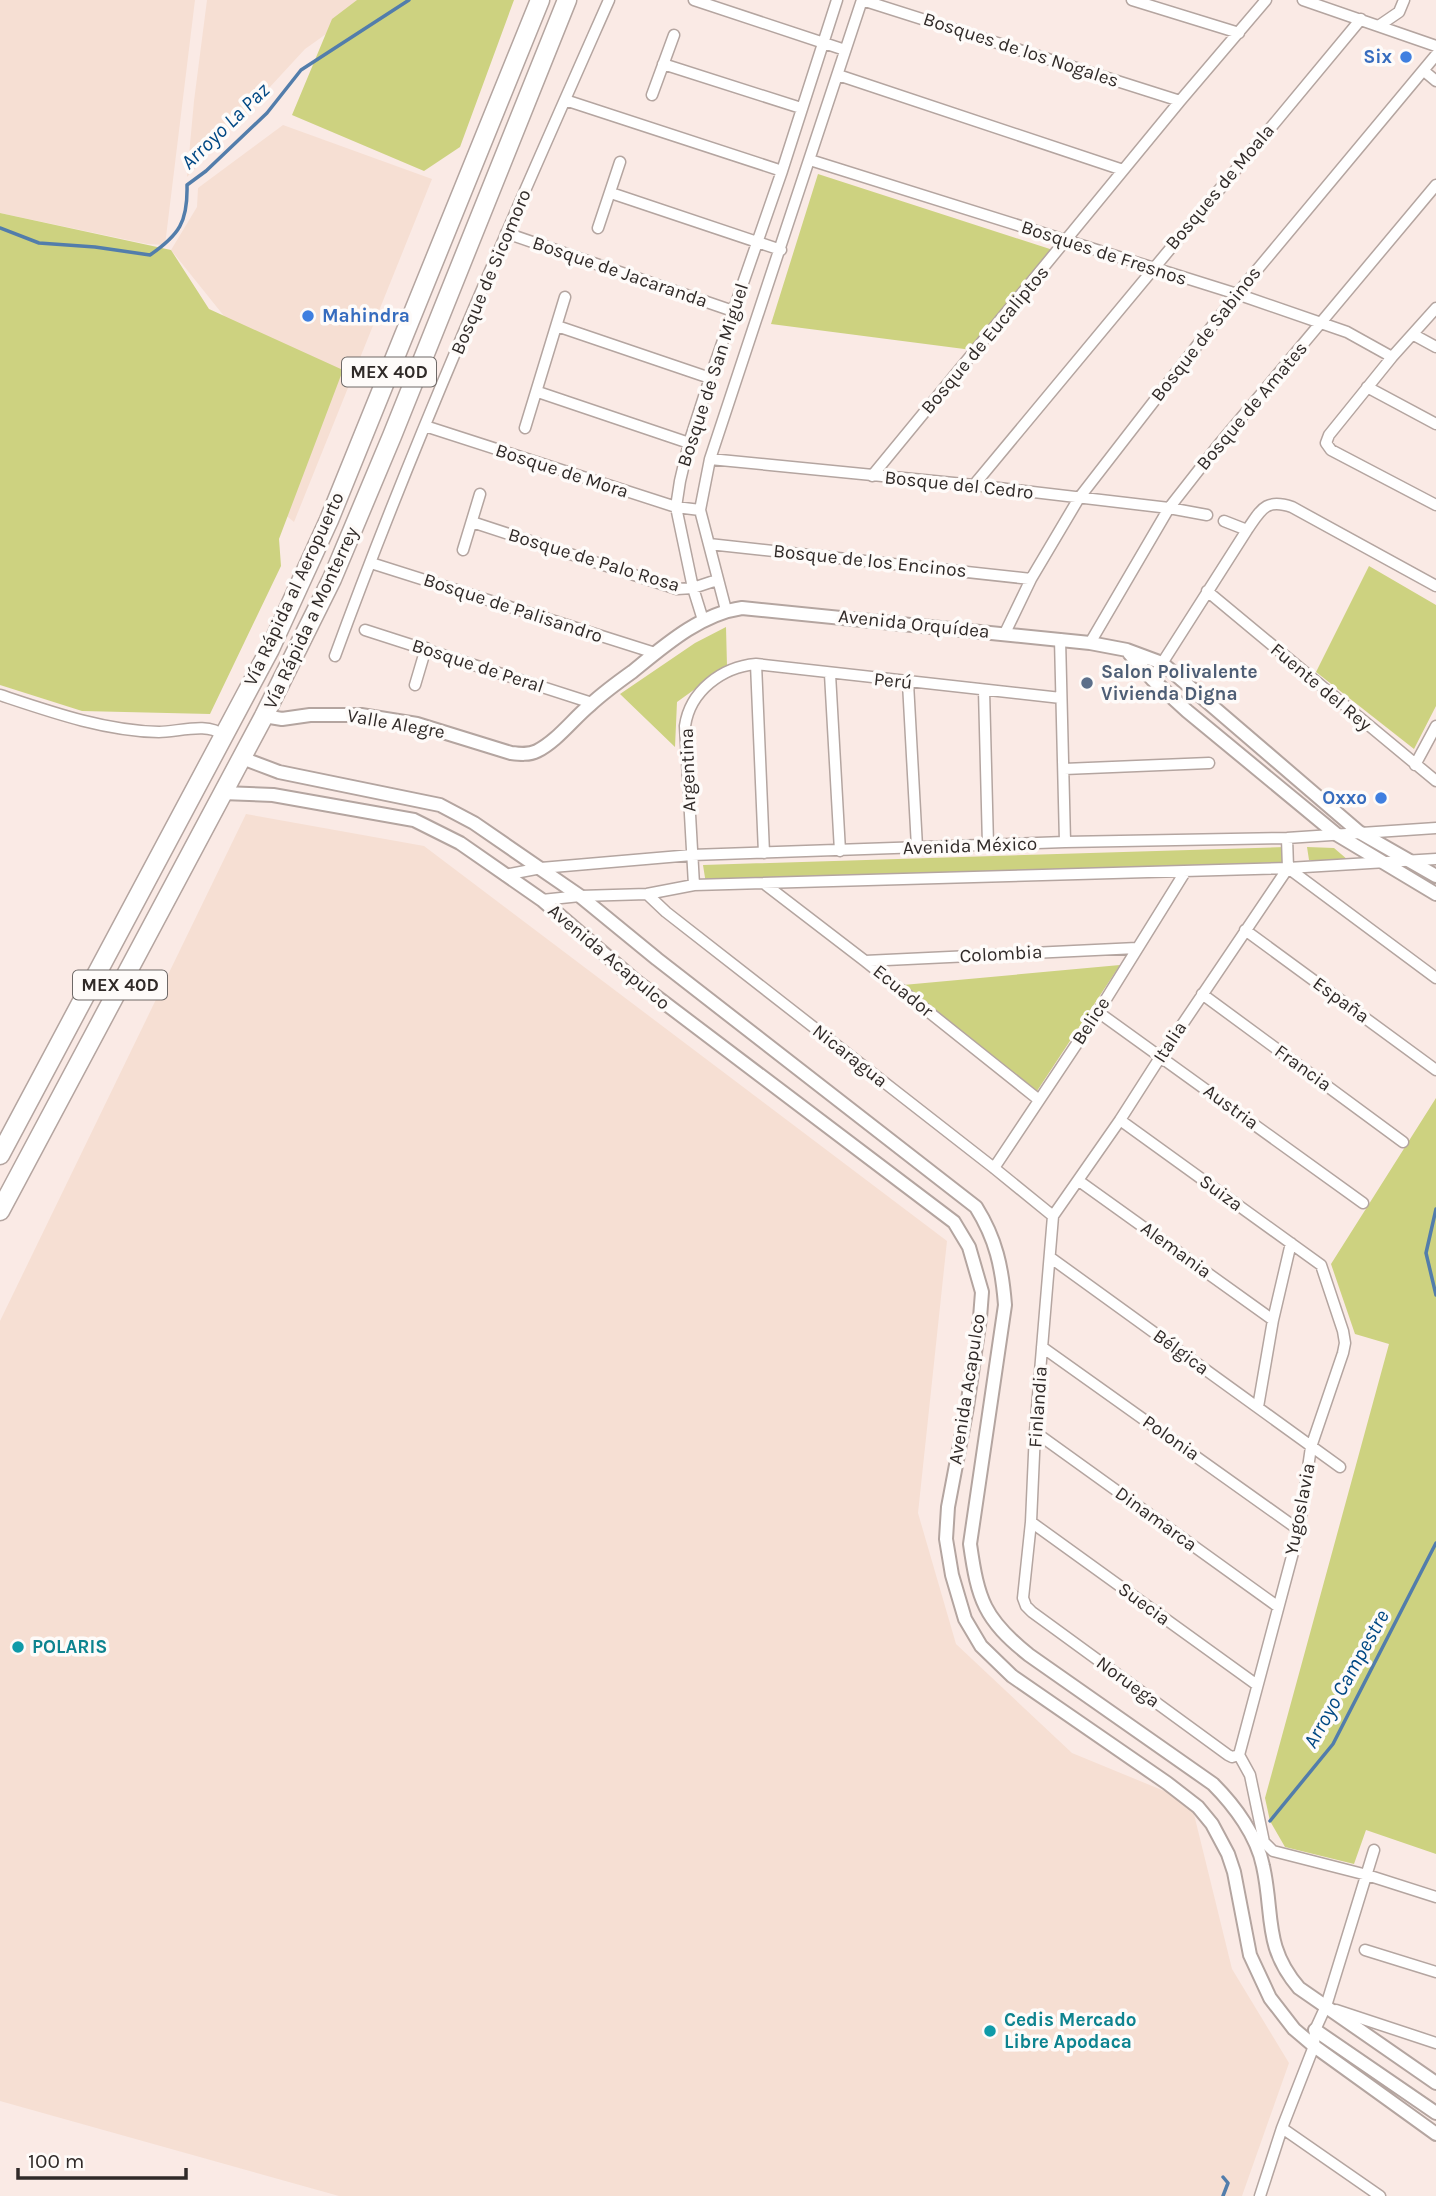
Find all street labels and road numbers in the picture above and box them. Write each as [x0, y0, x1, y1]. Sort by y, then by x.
street label: Bosques de los Nogales [920, 8, 1122, 92]
street label: Bosques de Moala [1161, 120, 1279, 254]
street label: Bosque de Sicomoro [446, 186, 536, 358]
street label: Bosques de Fresnos [1018, 216, 1190, 290]
street label: Bosque de Jacaranda [530, 232, 710, 312]
street label: Bosque de Eucaliptos [917, 261, 1053, 419]
street label: Bosque de Sabinos [1146, 262, 1266, 406]
street label: Bosque de San Miguel [673, 281, 753, 469]
street label: Bosque de Amates [1192, 337, 1312, 475]
road number: MEX 40D [342, 358, 436, 386]
street label: Bosque de Mora [493, 439, 631, 503]
street label: Bosque del Cedro [883, 466, 1035, 504]
street label: Vía Rápida al Aeropuerto [239, 489, 349, 689]
street label: Vía Rápida a Monterrey [259, 523, 363, 713]
street label: Bosque de Palo Rosa [506, 523, 682, 597]
street label: Bosque de los Encinos [772, 540, 968, 582]
street label: Bosque de Palisandro [421, 569, 605, 647]
street label: Avenida Orquídea [837, 605, 991, 643]
street label: Bosque de Peral [409, 634, 547, 698]
street label: Fuente del Rey [1266, 638, 1376, 736]
street label: Perú [873, 668, 913, 694]
street label: Valle Alegre [345, 705, 447, 743]
street label: Argentina [676, 728, 700, 812]
street label: Avenida México [902, 833, 1038, 859]
street label: Avenida Acapulco [544, 900, 674, 1014]
street label: Colombia [959, 941, 1043, 967]
street label: Ecuador [869, 960, 938, 1022]
road number: MEX 40D [73, 970, 167, 1000]
street label: España [1309, 972, 1373, 1028]
street label: Belice [1068, 993, 1114, 1049]
street label: Italia [1149, 1017, 1191, 1067]
street label: Nicaragua [808, 1020, 892, 1092]
street label: Francia [1270, 1040, 1336, 1096]
street label: Austria [1199, 1080, 1263, 1134]
street label: Suiza [1195, 1170, 1247, 1216]
street label: Alemania [1136, 1217, 1216, 1283]
street label: Avenida Acapulco [944, 1312, 990, 1466]
street label: Bélgica [1149, 1324, 1213, 1380]
street label: Finlandia [1024, 1365, 1052, 1449]
street label: Polonia [1138, 1411, 1204, 1465]
street label: Yugoslavia [1280, 1461, 1320, 1557]
street label: Dinamarca [1111, 1482, 1201, 1556]
street label: Suecia [1114, 1578, 1174, 1630]
street label: Noruega [1092, 1652, 1164, 1712]

